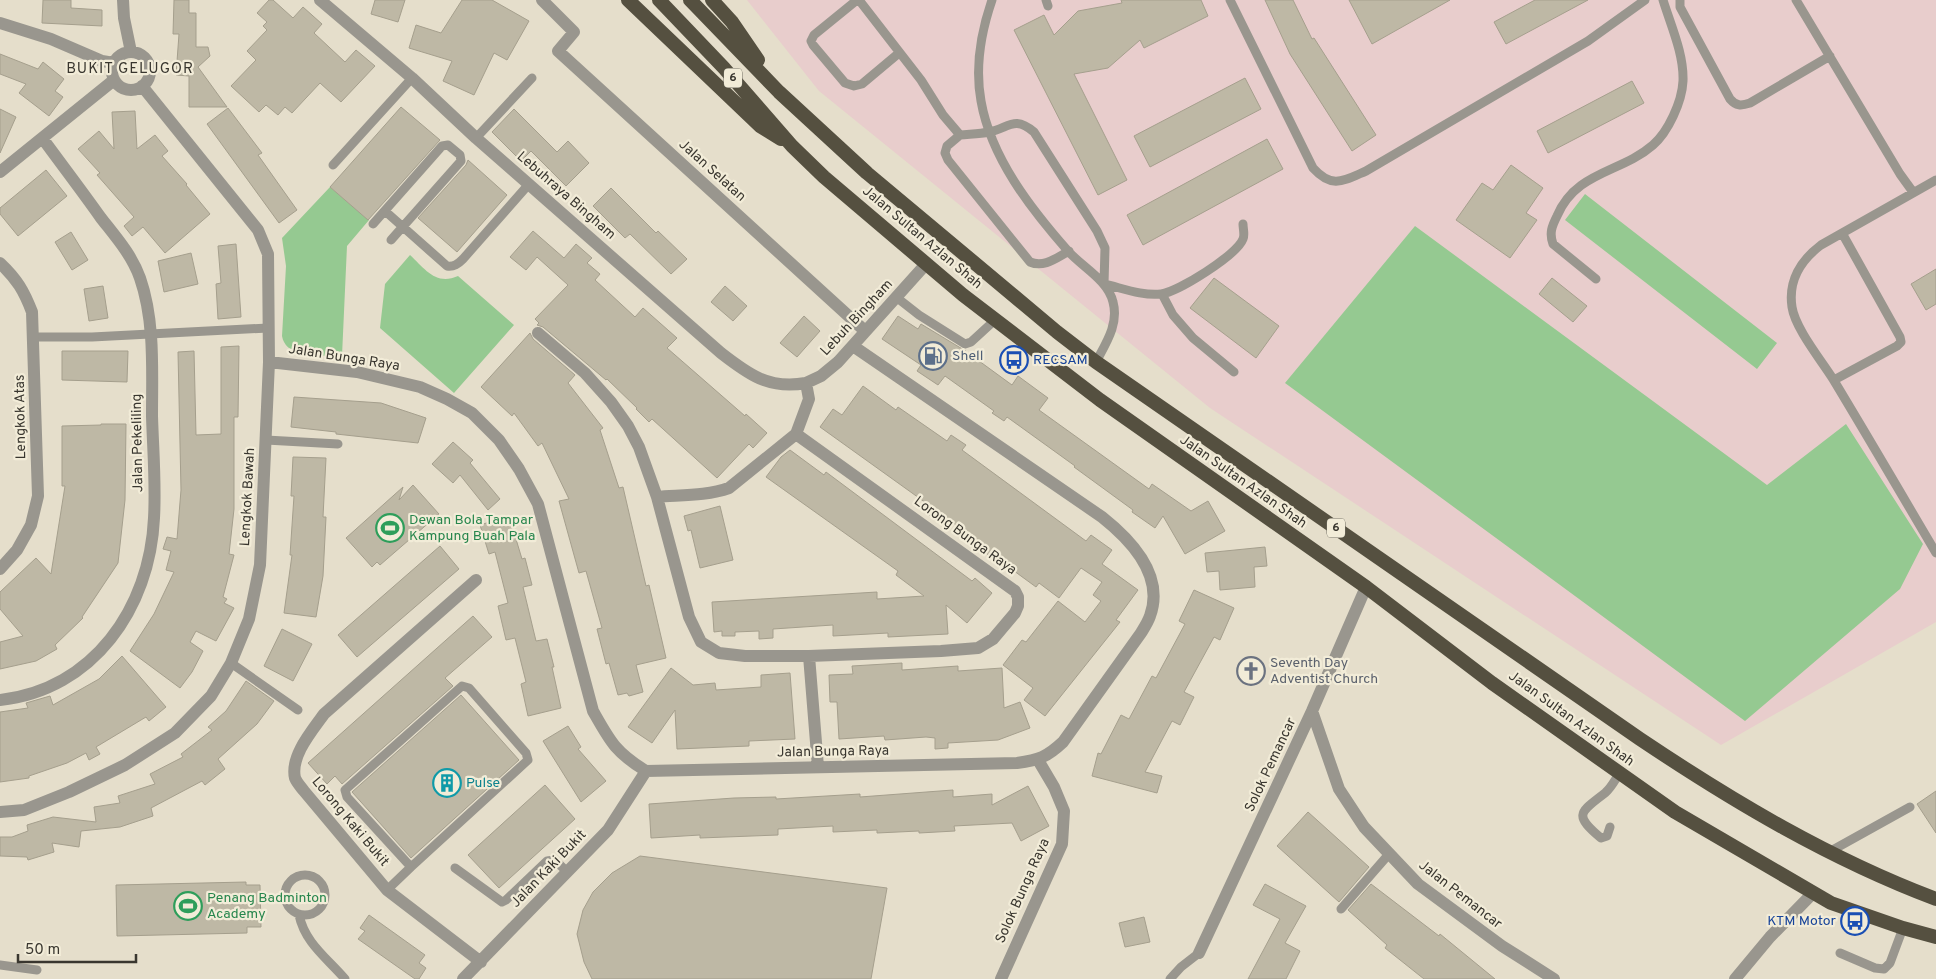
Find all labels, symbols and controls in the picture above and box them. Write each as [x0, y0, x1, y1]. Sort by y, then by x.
district label: BUKIT GELUGOR [66, 60, 194, 79]
road number: 6 [724, 68, 742, 88]
street label: Jalan Selatan [675, 136, 749, 206]
street label: Lebuhraya Bingham [513, 148, 619, 244]
street label: Jalan Sultan Azlan Shah [859, 183, 985, 293]
street label: Lebuh Bingham [817, 276, 897, 360]
street label: Jalan Bunga Raya [287, 341, 401, 375]
fuel station icon: Shell [918, 341, 948, 371]
bus stop icon: RECSAM [999, 345, 1029, 375]
place label: Shell [952, 348, 983, 365]
place label: RECSAM [1033, 352, 1088, 369]
street label: Lengkok Atas [12, 374, 30, 460]
street label: Jalan Pekeliling [129, 393, 147, 493]
street label: Jalan Sultan Azlan Shah [1176, 432, 1310, 532]
street label: Lengkok Bawah [237, 447, 259, 547]
street label: Lorong Bunga Raya [910, 493, 1020, 579]
place label: Dewan Bola Tampar Kampung Buah Pala [409, 512, 535, 545]
sports icon: Dewan Bola Tampar Kampung Buah Pala [375, 513, 405, 543]
road number: 6 [1327, 518, 1345, 538]
place label: Seventh Day Adventist Church [1270, 655, 1378, 688]
church icon: Seventh Day Adventist Church [1236, 656, 1266, 686]
street label: Jalan Sultan Azlan Shah [1505, 668, 1637, 770]
street label: Solok Pemancar [1242, 715, 1301, 815]
street label: Jalan Bunga Raya [777, 743, 889, 761]
building icon: Pulse [432, 768, 462, 798]
street label: Lorong Kaki Bukit [308, 774, 392, 870]
place label: Pulse [466, 775, 500, 792]
street label: Jalan Kaki Bukit [508, 827, 590, 911]
street label: Solok Bunga Raya [992, 836, 1054, 946]
street label: Jalan Pemancar [1415, 857, 1506, 933]
place label: Penang Badminton Academy [207, 890, 327, 923]
sports icon: Penang Badminton Academy [173, 891, 203, 921]
bus stop icon: KTM Motor [1840, 906, 1870, 936]
place label: KTM Motor [1767, 913, 1837, 930]
scale bar [18, 932, 135, 964]
text: 50 m [25, 941, 60, 960]

